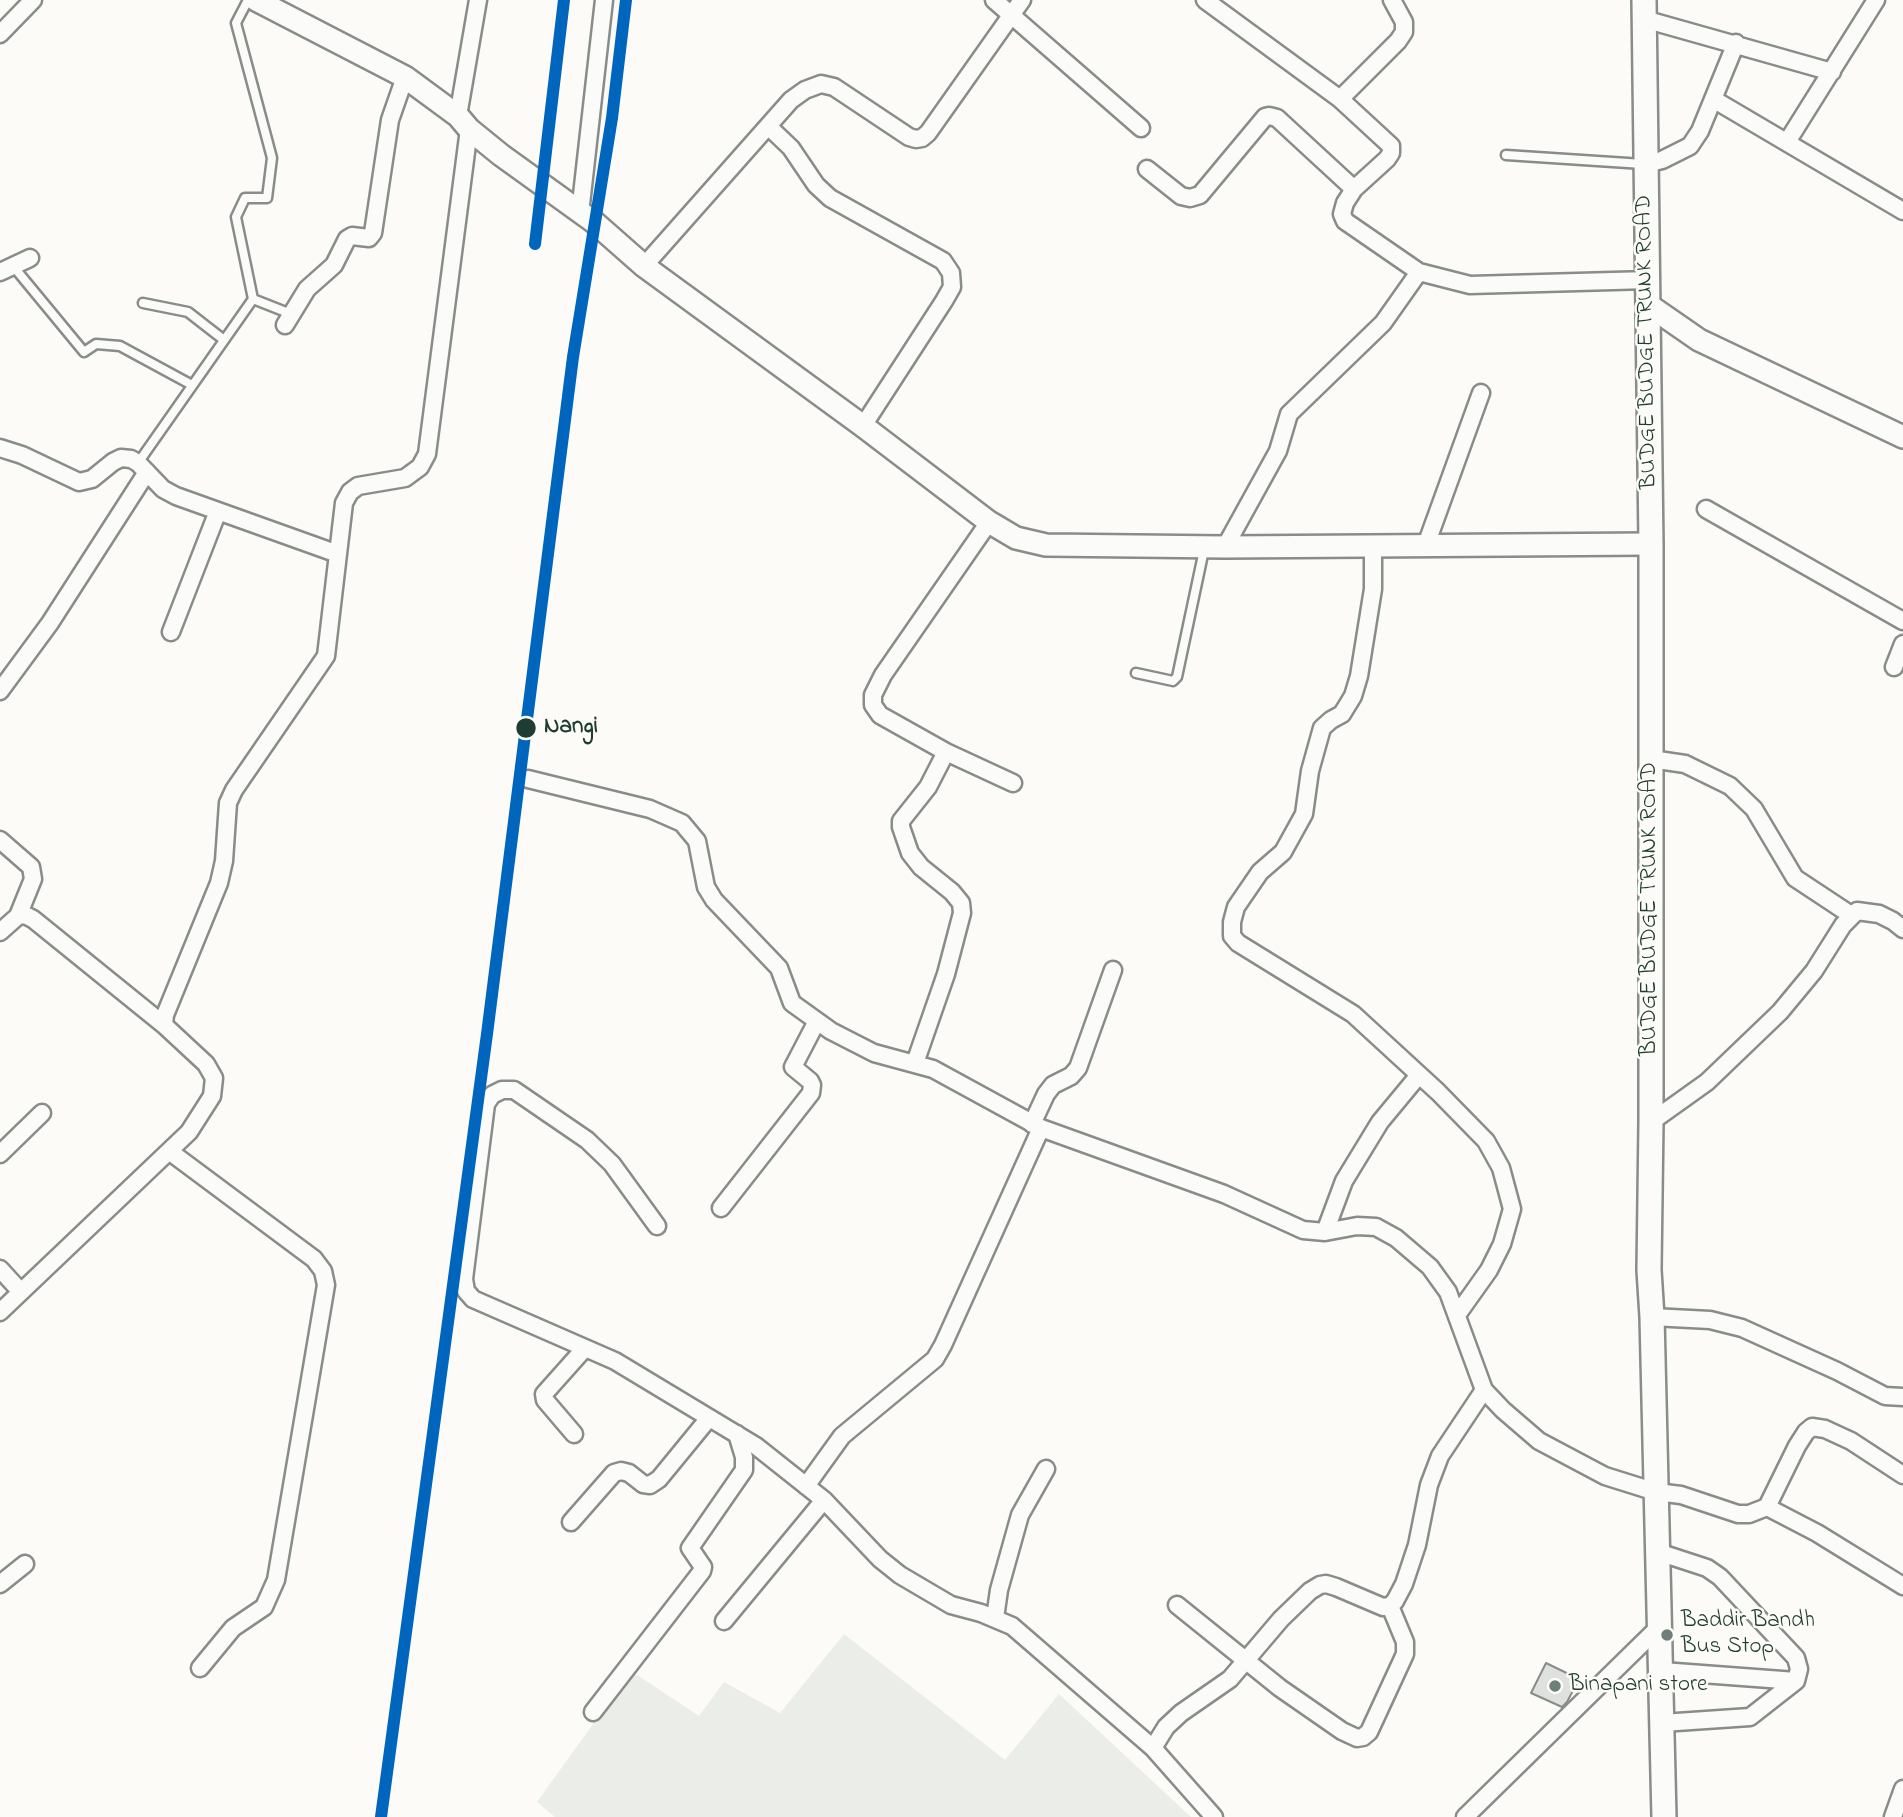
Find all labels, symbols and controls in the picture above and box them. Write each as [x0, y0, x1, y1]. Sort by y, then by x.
street label: BUDGE BUDGE TRUNK ROAD [1632, 195, 1664, 489]
place label: Nangi [544, 714, 598, 742]
marker: Nangi [514, 716, 538, 740]
street label: BUDGE BUDGE TRUNK ROAD [1637, 762, 1665, 1056]
place label: Baddir Bandh Bus Stop [1681, 1608, 1815, 1662]
marker: Baddir Bandh Bus Stop [1659, 1627, 1675, 1643]
place label: Binapani store [1569, 1672, 1707, 1700]
marker: Binapani store [1547, 1678, 1563, 1694]

